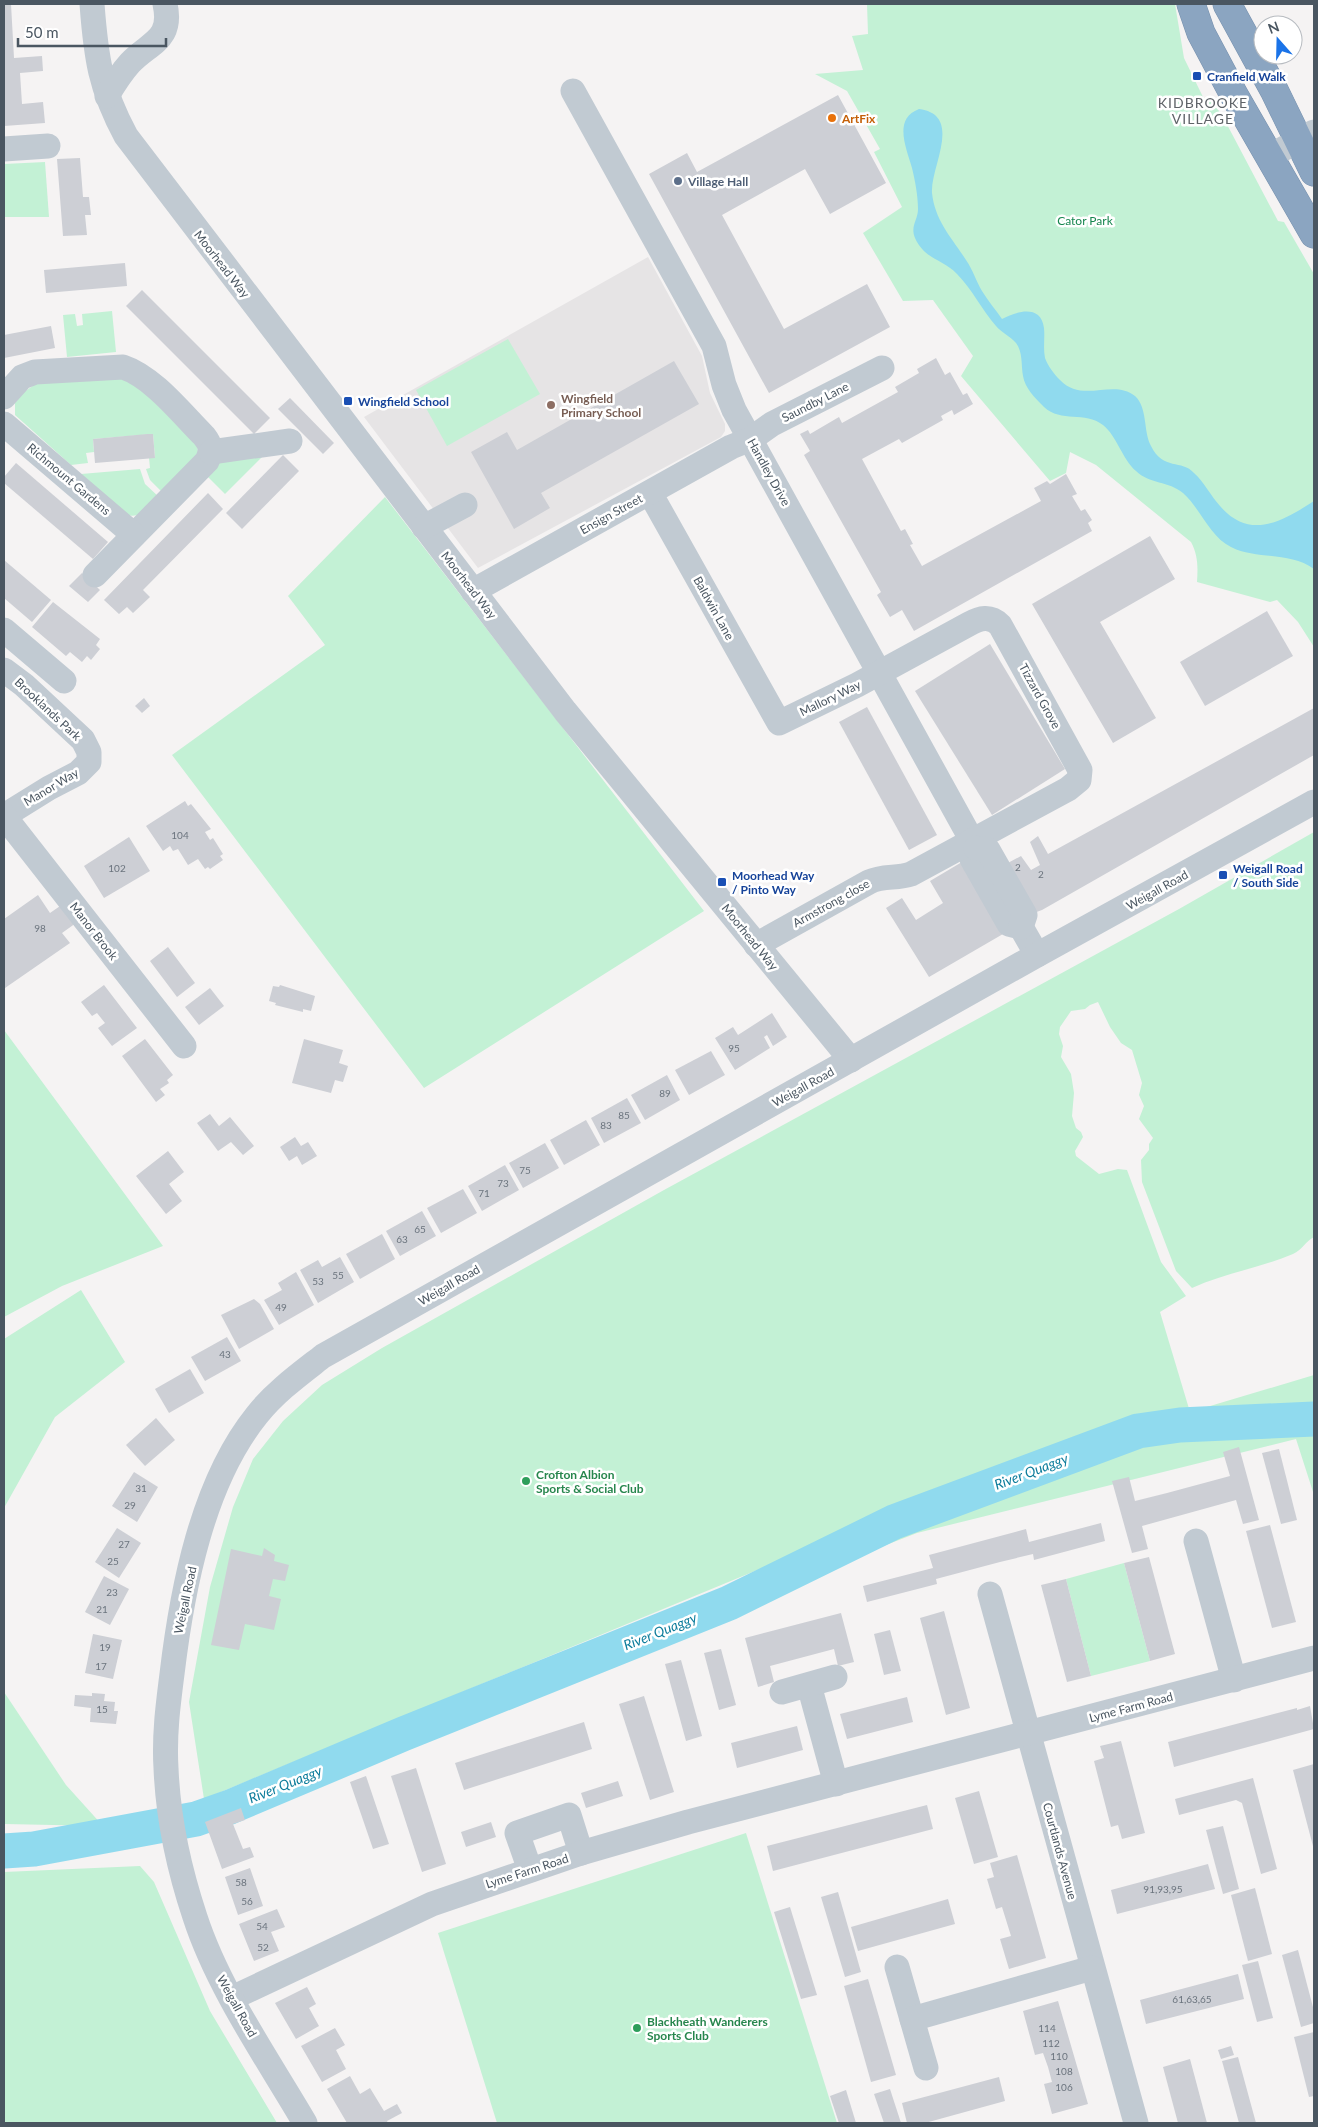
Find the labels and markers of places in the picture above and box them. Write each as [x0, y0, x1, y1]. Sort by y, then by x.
place label: Cranfield Walk [1207, 69, 1286, 84]
marker: Cranfield Walk [1191, 70, 1203, 82]
place label: ArtFix [841, 111, 876, 126]
marker: ArtFix [826, 112, 838, 124]
place label: Village Hall [687, 174, 748, 189]
marker: Village Hall [672, 175, 684, 187]
place label: Wingfield Primary School [561, 391, 641, 420]
place label: Wingfield School [358, 394, 449, 409]
marker: Wingfield School [342, 395, 354, 407]
marker: Wingfield Primary School [545, 399, 557, 411]
place label: Weigall Road / South Side [1233, 861, 1303, 890]
place label: Moorhead Way / Pinto Way [732, 868, 815, 897]
marker: Weigall Road / South Side [1217, 869, 1229, 881]
marker: Moorhead Way / Pinto Way [716, 876, 728, 888]
place label: Crofton Albion Sports & Social Club [536, 1467, 644, 1496]
marker: Crofton Albion Sports & Social Club [520, 1475, 532, 1487]
place label: Blackheath Wanderers Sports Club [647, 2014, 768, 2043]
marker: Blackheath Wanderers Sports Club [631, 2022, 643, 2034]

